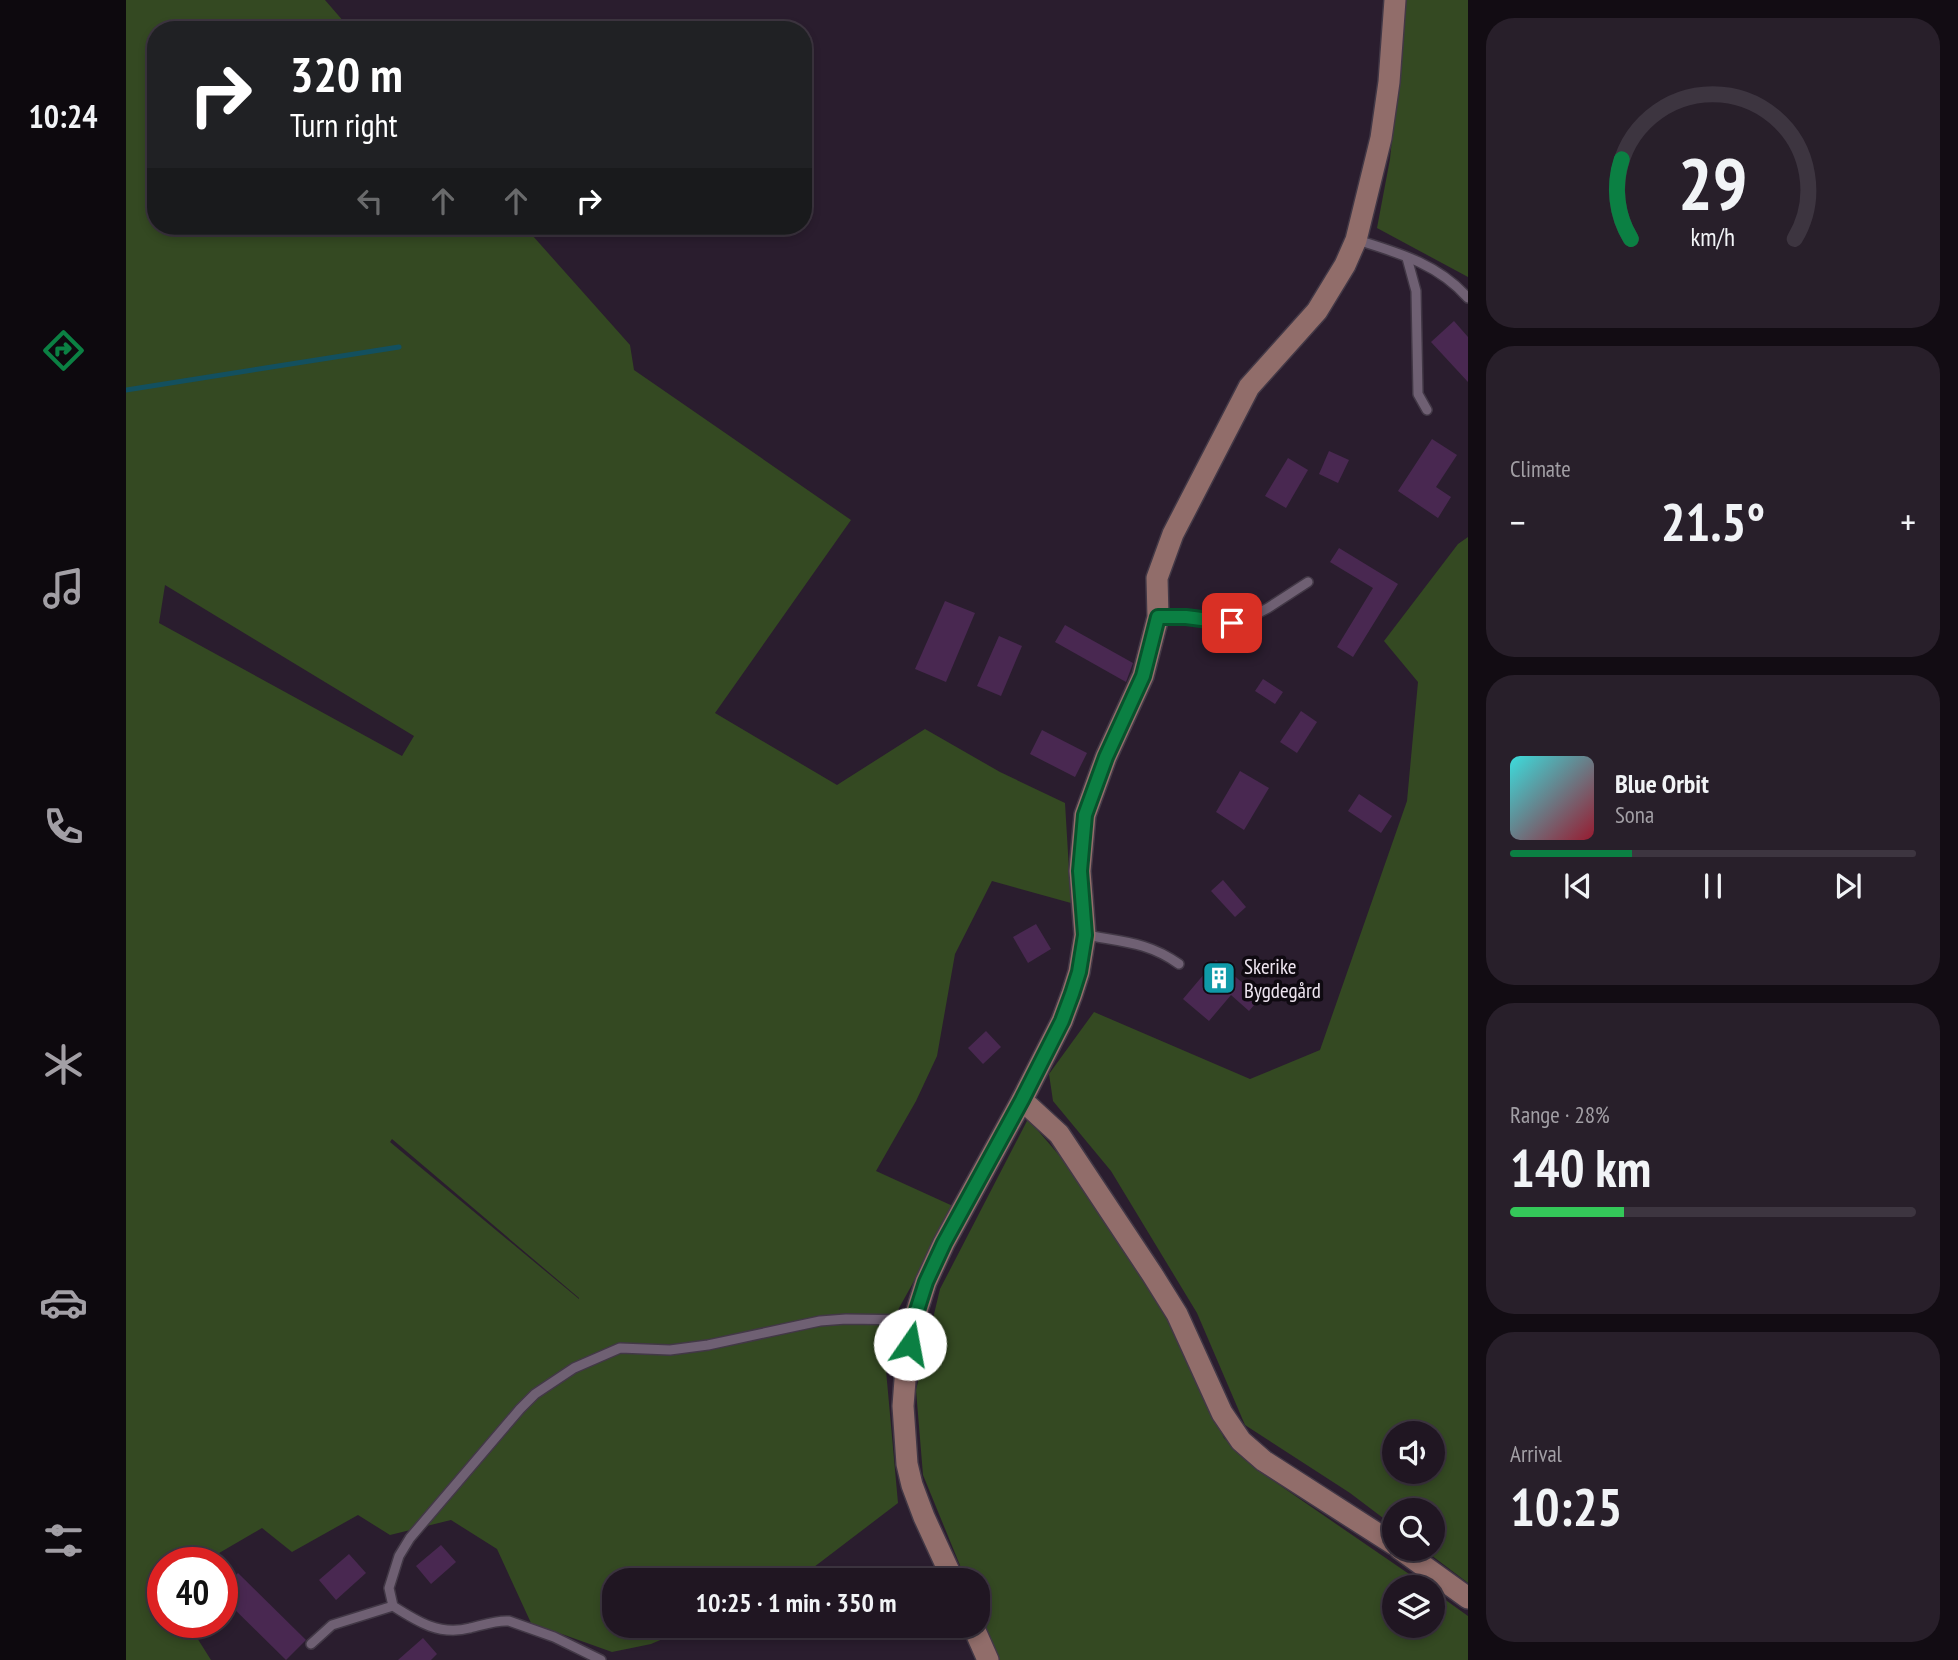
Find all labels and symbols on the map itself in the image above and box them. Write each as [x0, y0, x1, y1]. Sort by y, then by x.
pin [1202, 593, 1262, 653]
place label: Skerike Bygdegård [1244, 953, 1321, 1004]
building icon: Skerike Bygdegård [1200, 959, 1238, 997]
position arrow [873, 1307, 947, 1381]
speed limit sign: 40 [147, 1547, 238, 1638]

